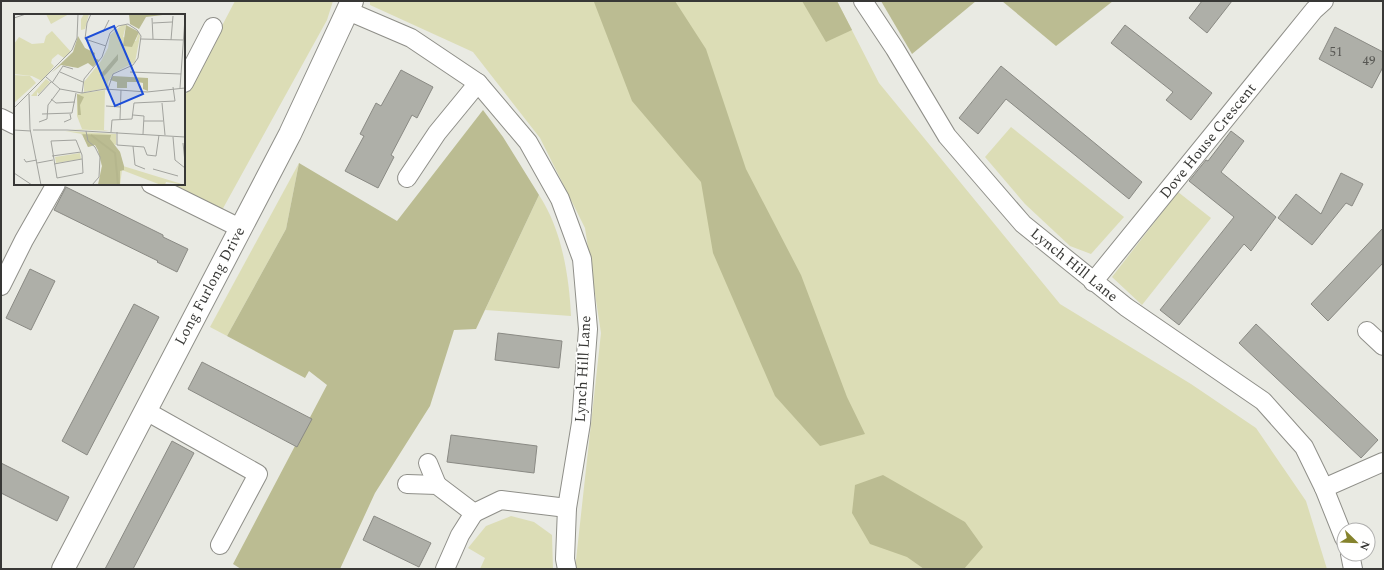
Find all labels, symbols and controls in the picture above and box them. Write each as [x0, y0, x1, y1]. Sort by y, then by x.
inset map [14, 14, 185, 185]
house number: 51 [1330, 42, 1343, 62]
house number: 49 [1363, 51, 1376, 71]
street label: Dove House Crescent [1154, 78, 1262, 204]
street label: Lynch Hill Lane [1025, 222, 1123, 308]
street label: Long Furlong Drive [169, 223, 251, 349]
street label: Lynch Hill Lane [569, 315, 597, 423]
north arrow [1336, 522, 1376, 562]
text: N [1355, 538, 1374, 553]

